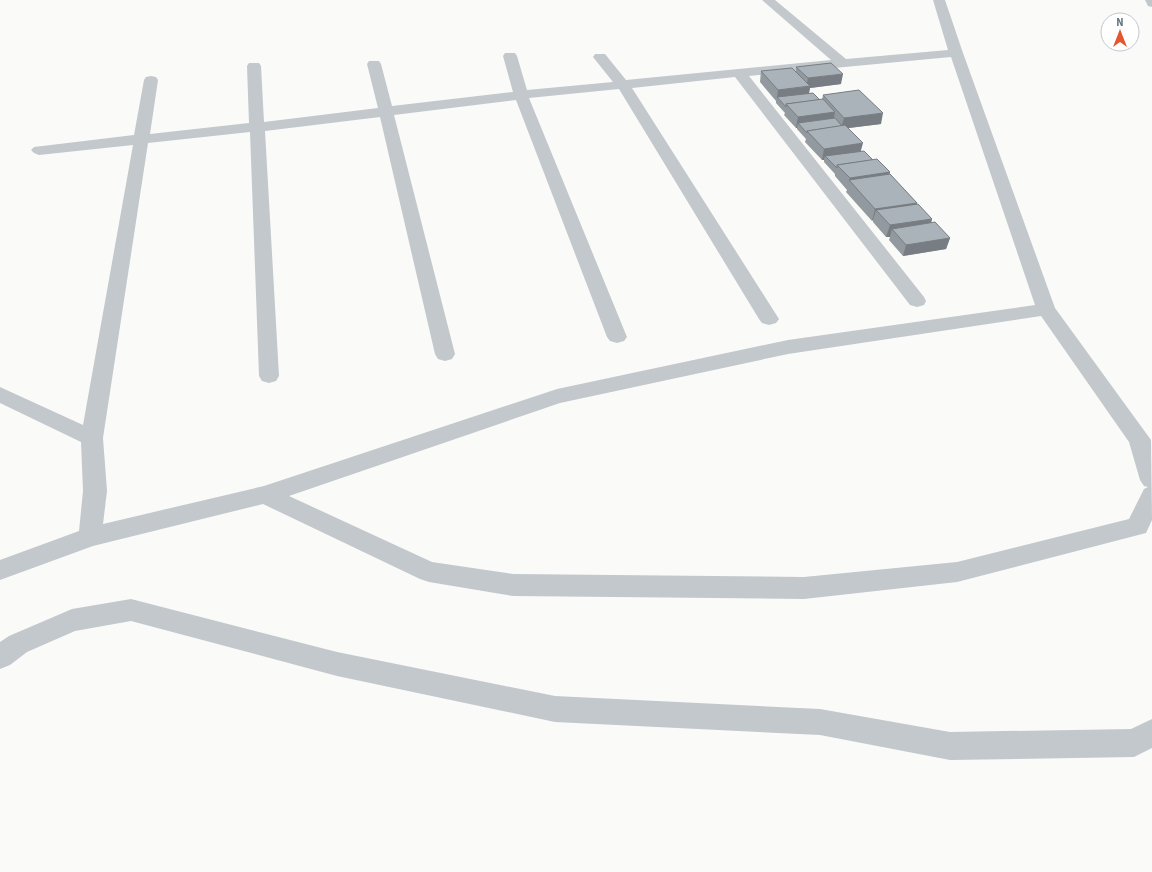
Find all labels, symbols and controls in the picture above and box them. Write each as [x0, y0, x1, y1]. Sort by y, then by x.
north arrow [1100, 12, 1140, 52]
text: N [1116, 15, 1124, 30]

